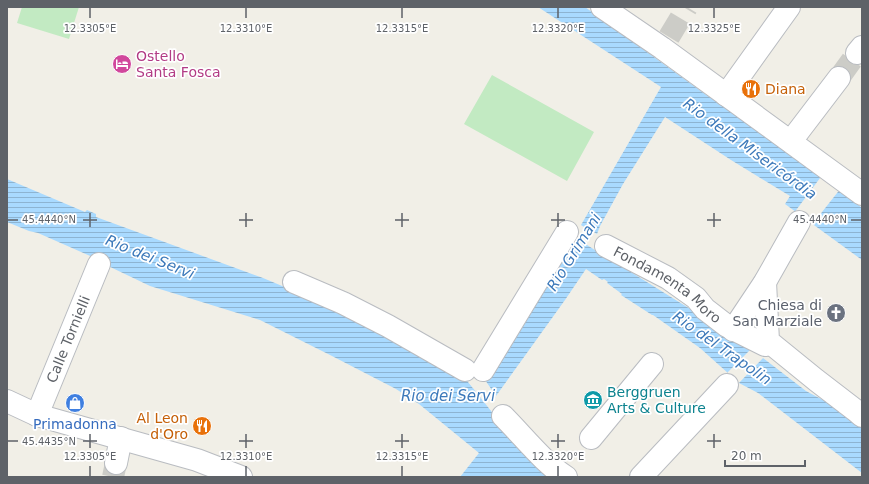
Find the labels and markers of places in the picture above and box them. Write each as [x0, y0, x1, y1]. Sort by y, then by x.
place label: Ostello Santa Fosca [136, 48, 221, 80]
hotel icon: Ostello Santa Fosca [111, 53, 133, 75]
restaurant icon: Diana [740, 78, 762, 100]
place label: Diana [765, 81, 806, 97]
place label: Chiesa di San Marziale [732, 297, 822, 329]
church icon: Chiesa di San Marziale [825, 302, 847, 324]
place label: Berggruen Arts & Culture [607, 384, 706, 416]
museum icon: Berggruen Arts & Culture [582, 389, 604, 411]
shop icon: Primadonna [64, 392, 86, 414]
place label: Al Leon d'Oro [136, 410, 188, 442]
restaurant icon: Al Leon d'Oro [191, 415, 213, 437]
place label: Primadonna [33, 416, 117, 432]

